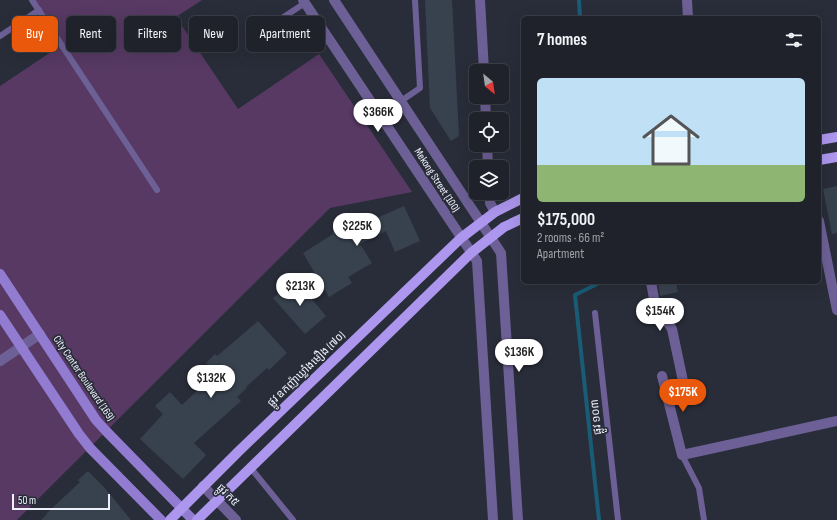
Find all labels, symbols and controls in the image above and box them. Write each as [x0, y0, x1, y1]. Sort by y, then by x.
chip: Buy [12, 16, 58, 52]
chip: Rent [66, 16, 116, 52]
chip: Filters [124, 16, 181, 52]
chip: New [189, 16, 238, 52]
chip: Apartment [246, 16, 325, 52]
icon: filters [783, 29, 805, 51]
text: 7 homes [537, 30, 587, 50]
north arrow [469, 64, 509, 104]
map controls [469, 64, 509, 200]
pin: $366K [350, 99, 406, 133]
text: $366K [362, 104, 394, 120]
icon: home [635, 104, 707, 176]
button: locate [469, 112, 509, 152]
street label: Mekong Street (100) [411, 146, 463, 214]
button: layers [469, 160, 509, 200]
text: $175,000 [537, 210, 595, 230]
pin: $225K [329, 213, 385, 247]
text: $225K [342, 218, 372, 234]
text: 2 rooms · 66 m² [537, 230, 604, 246]
text: Apartment [537, 246, 584, 262]
pin: $213K [272, 273, 328, 307]
text: $213K [285, 278, 315, 294]
pin: $154K [632, 298, 688, 332]
text: $154K [645, 303, 675, 319]
street label: ផ្លូវ ឧកញ៉ាឃ្លាំងមឿង (៧០) [264, 328, 350, 412]
street label: City Center Boulevard (169) [51, 333, 117, 423]
pin: $136K [491, 339, 547, 373]
text: $136K [504, 344, 534, 360]
pin: $132K [183, 365, 239, 399]
text: $132K [196, 370, 226, 386]
pin: $175K [655, 379, 711, 413]
text: $175K [668, 384, 698, 400]
street label: ផ្លូវ ១០៣ [588, 398, 608, 435]
street label: ផ្លូវ ក៥ [212, 481, 242, 511]
scale bar [12, 492, 110, 511]
text: 50 m [18, 494, 36, 507]

